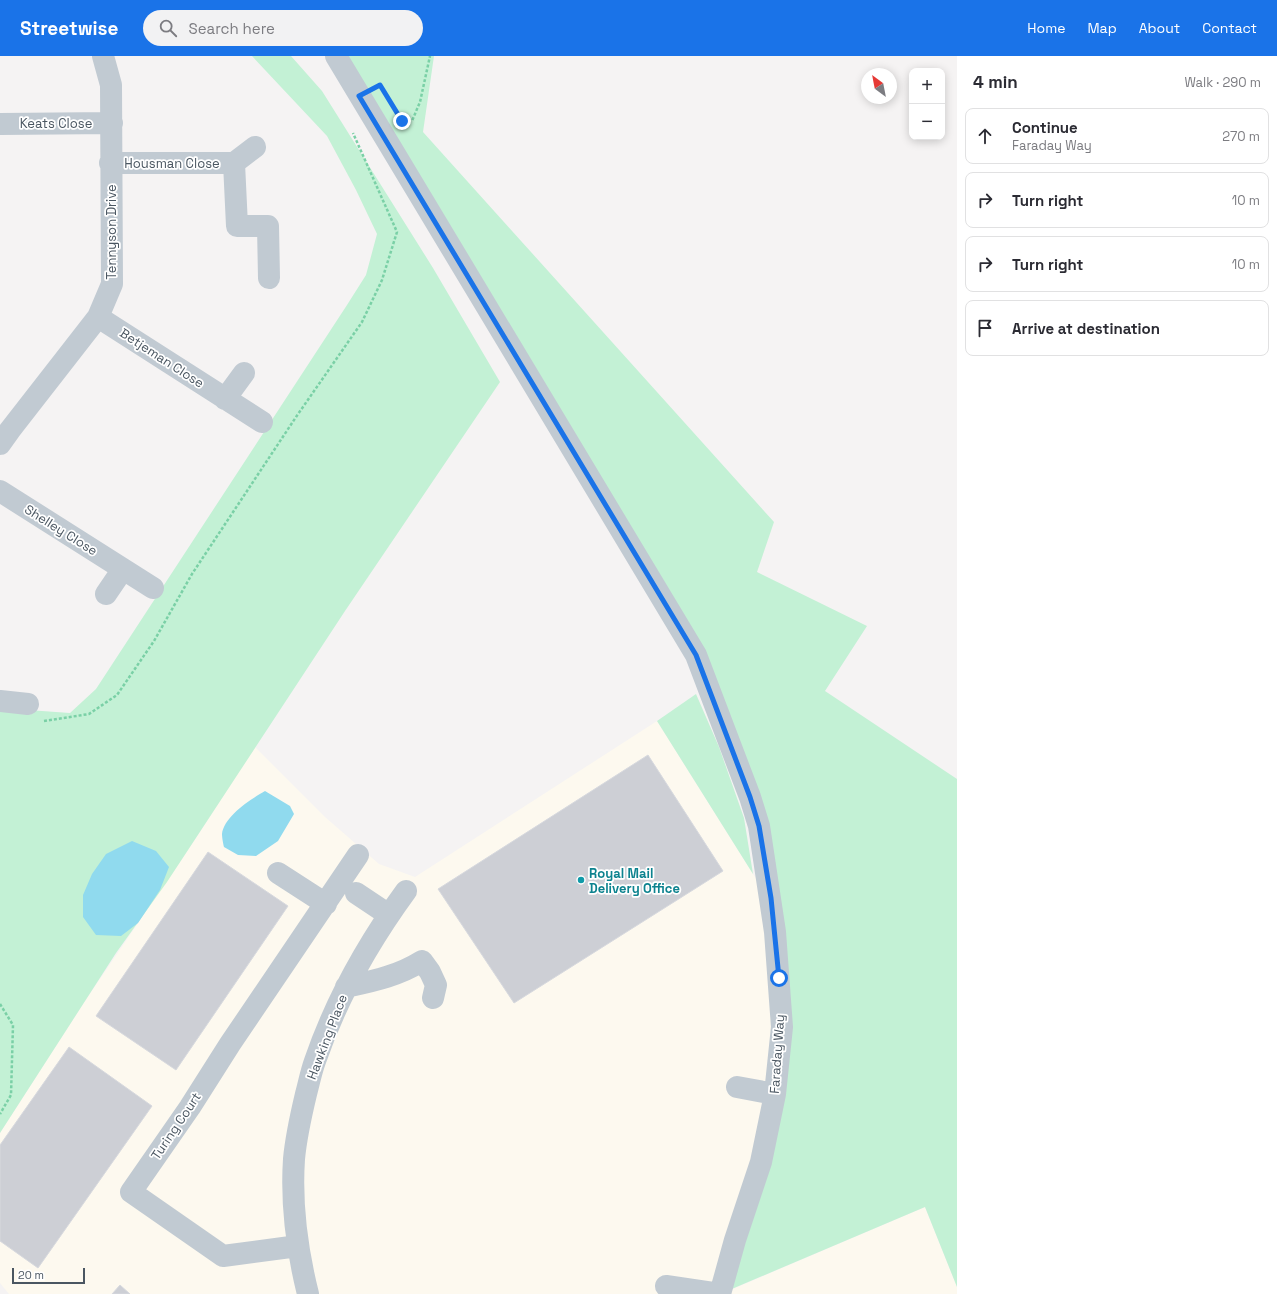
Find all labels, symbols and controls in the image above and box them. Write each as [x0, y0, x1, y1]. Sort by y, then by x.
search box [143, 10, 423, 46]
text: Streetwise [20, 16, 119, 41]
icon: search [157, 17, 179, 39]
text: Search here [189, 19, 275, 38]
text: Home [1027, 19, 1065, 37]
text: Map [1087, 19, 1117, 37]
text: About [1139, 19, 1180, 37]
text: Contact [1202, 19, 1257, 37]
north arrow [861, 68, 897, 104]
map controls [909, 68, 945, 140]
button: + [909, 68, 945, 104]
text: 4 min [973, 71, 1018, 93]
text: Walk · 290 m [1184, 74, 1261, 91]
button: − [909, 104, 945, 140]
route end [393, 112, 411, 130]
street label: Keats Close [20, 115, 92, 132]
text: Continue [1012, 118, 1078, 137]
icon: ahead [974, 125, 996, 147]
text: 270 m [1222, 128, 1260, 145]
text: Faraday Way [1012, 137, 1092, 154]
street label: Housman Close [124, 155, 220, 172]
street label: Tennyson Drive [103, 184, 120, 280]
icon: right [974, 189, 996, 211]
text: Turn right [1012, 191, 1083, 210]
text: 10 m [1232, 192, 1260, 209]
icon: right [974, 253, 996, 275]
text: Turn right [1012, 255, 1083, 274]
text: 10 m [1232, 256, 1260, 273]
icon: arrive [974, 317, 996, 339]
text: Arrive at destination [1012, 319, 1160, 338]
street label: Betjeman Close [117, 324, 207, 392]
street label: Shelley Close [21, 501, 101, 559]
place label: Royal Mail Delivery Office [589, 865, 680, 897]
marker: Royal Mail Delivery Office [576, 875, 586, 885]
route start [770, 969, 788, 987]
street label: Hawking Place [303, 992, 351, 1082]
street label: Faraday Way [766, 1014, 788, 1094]
street label: Turing Court [147, 1089, 205, 1163]
scale bar [12, 1266, 85, 1285]
text: 20 m [18, 1268, 44, 1282]

